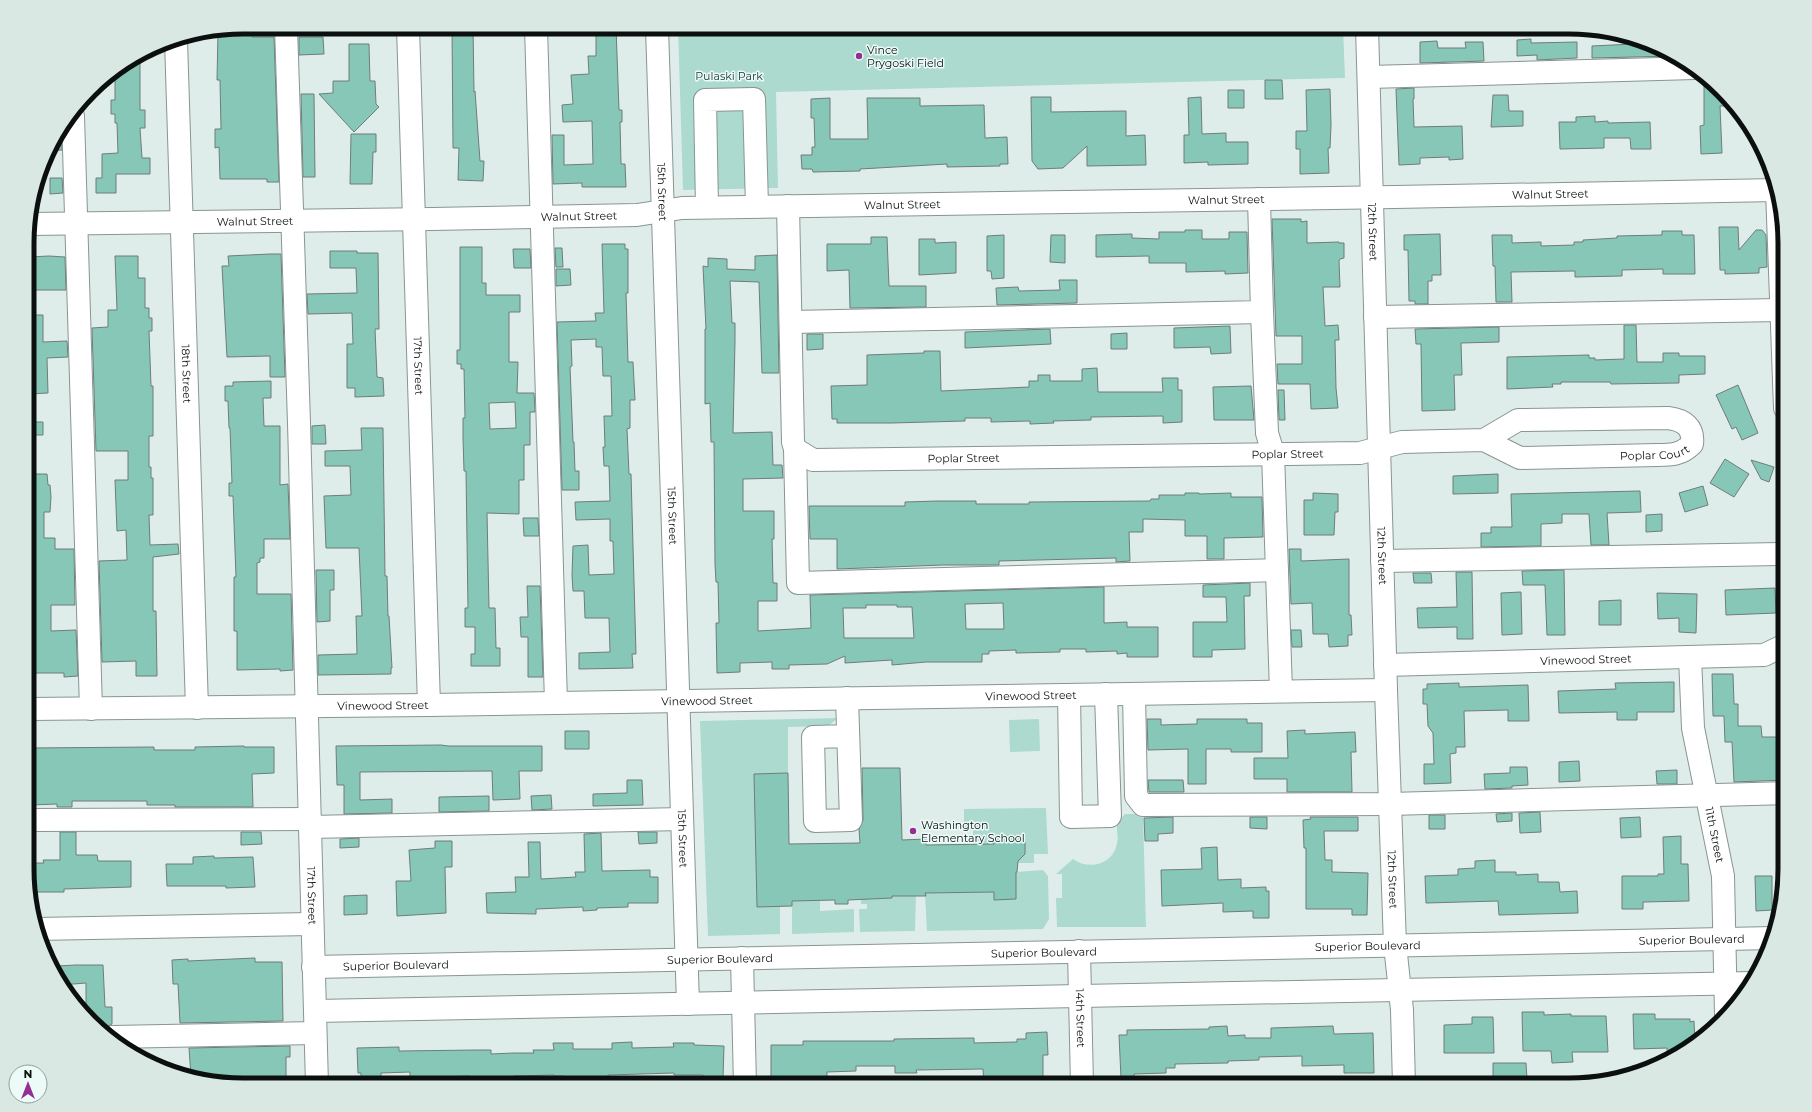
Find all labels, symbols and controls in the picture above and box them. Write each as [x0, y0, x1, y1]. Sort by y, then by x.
place label: Vince Prygoski Field [867, 43, 944, 70]
marker: Vince Prygoski Field [854, 51, 864, 61]
park label: Pulaski Park [695, 69, 763, 83]
street label: 15th Street [654, 163, 670, 222]
street label: Walnut Street [1512, 186, 1589, 202]
street label: Walnut Street [1188, 192, 1265, 207]
street label: Walnut Street [864, 197, 941, 212]
street label: 12th Street [1365, 203, 1381, 262]
street label: Walnut Street [541, 208, 618, 224]
street label: Walnut Street [217, 214, 294, 229]
street label: 17th Street [411, 336, 426, 396]
street label: 18th Street [179, 344, 194, 404]
street label: Poplar Court [1620, 441, 1693, 463]
street label: Poplar Street [1251, 446, 1324, 461]
street label: Poplar Street [927, 451, 1000, 466]
street label: 15th Street [665, 486, 680, 546]
street label: 12th Street [1374, 526, 1390, 586]
street label: Vinewood Street [1540, 651, 1632, 668]
street label: Vinewood Street [985, 688, 1077, 703]
street label: Vinewood Street [661, 693, 753, 708]
street label: Vinewood Street [337, 698, 429, 713]
street label: 11th Street [1702, 806, 1727, 864]
street label: 15th Street [675, 809, 691, 868]
place label: Washington Elementary School [921, 818, 1025, 845]
marker: Washington Elementary School [908, 826, 918, 836]
street label: 12th Street [1385, 850, 1401, 910]
street label: 17th Street [304, 866, 320, 926]
street label: Superior Boulevard [1639, 932, 1745, 948]
street label: Superior Boulevard [1315, 938, 1421, 954]
street label: Superior Boulevard [991, 944, 1097, 961]
street label: Superior Boulevard [667, 951, 773, 967]
street label: Superior Boulevard [343, 957, 449, 973]
street label: 14th Street [1073, 988, 1088, 1048]
north arrow [8, 1064, 48, 1104]
text: N [24, 1067, 32, 1081]

